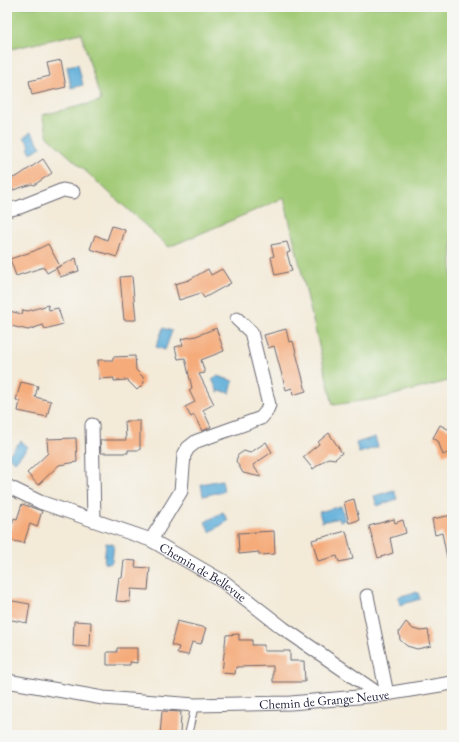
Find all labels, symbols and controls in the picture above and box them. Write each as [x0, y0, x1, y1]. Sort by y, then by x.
street label: Chemin de Bellevue [156, 539, 250, 605]
street label: Chemin de Grange Neuve [259, 686, 390, 713]

